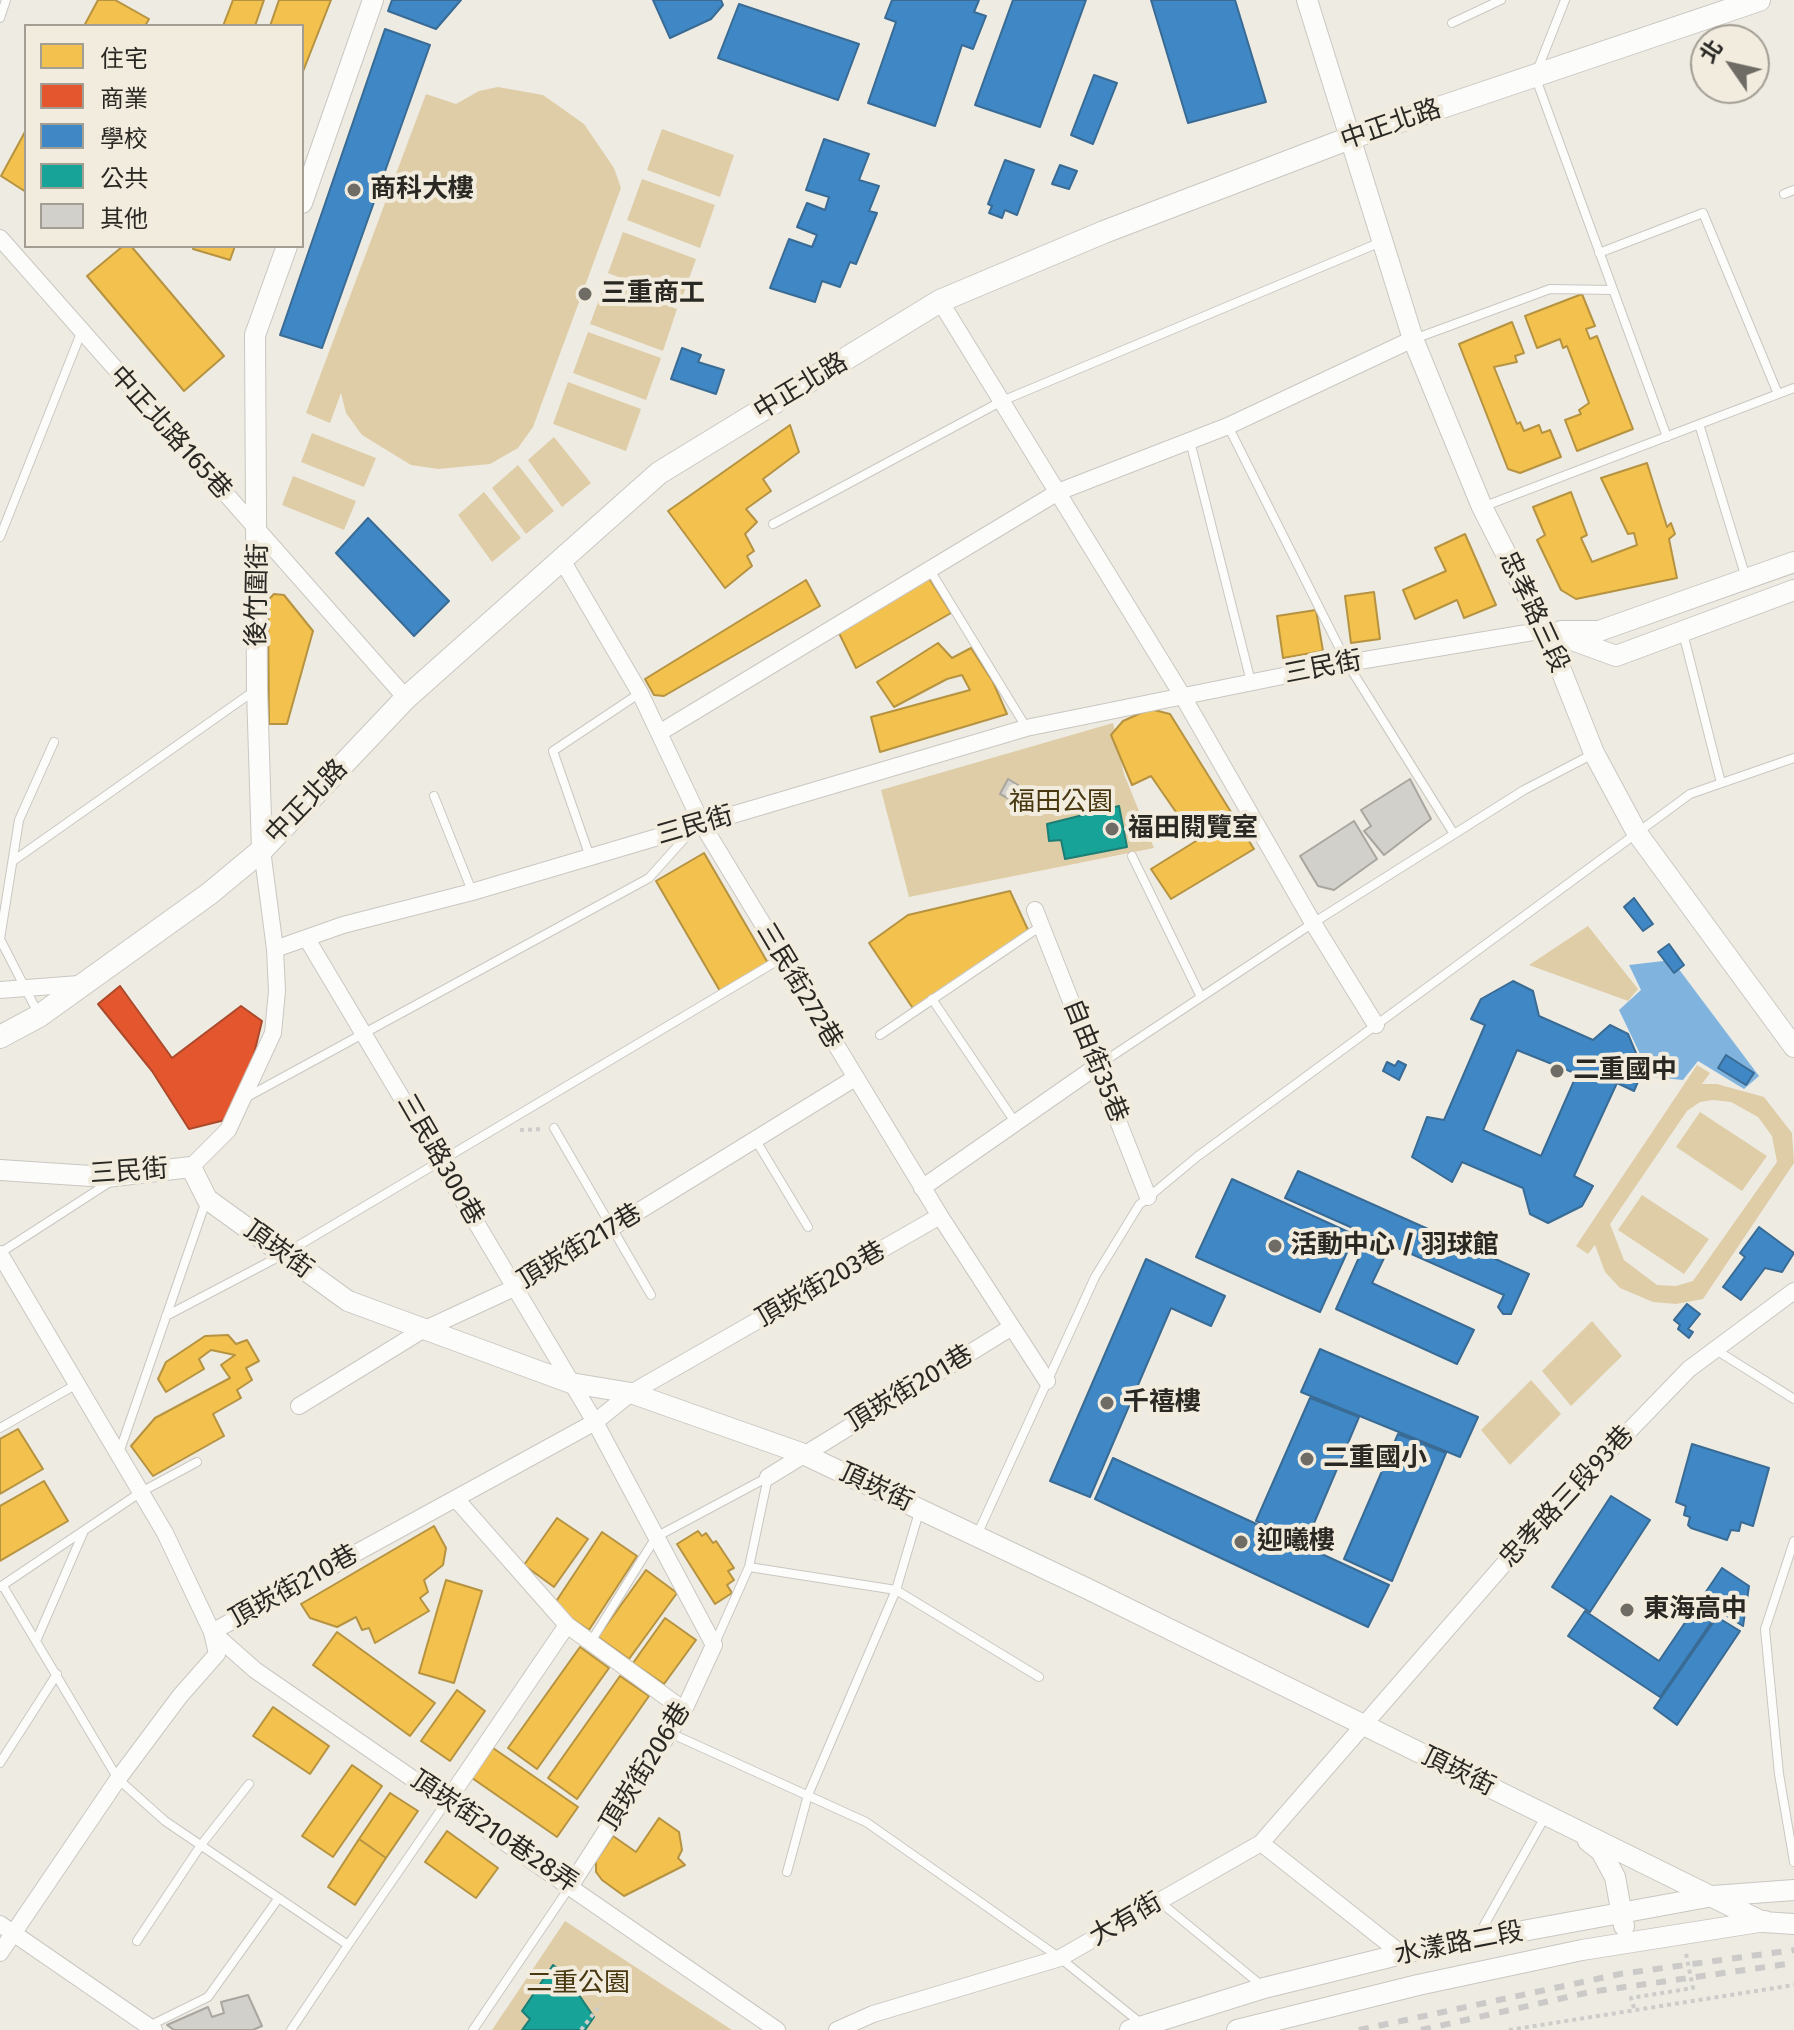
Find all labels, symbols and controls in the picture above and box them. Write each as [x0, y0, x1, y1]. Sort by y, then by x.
legend [24, 24, 304, 248]
north arrow [1690, 24, 1770, 104]
text: 北 [1694, 35, 1729, 68]
text: 住宅 [100, 45, 148, 73]
text: 商業 [100, 85, 148, 113]
street label: 中正北路 [1337, 93, 1445, 157]
text: 學校 [100, 125, 148, 153]
text: 公共 [100, 165, 148, 193]
place label: 商科大樓 [370, 174, 474, 206]
marker: 商科大樓 [345, 181, 363, 199]
text: 其他 [100, 205, 148, 233]
place label: 三重商工 [601, 278, 705, 310]
marker: 三重商工 [576, 285, 594, 303]
street label: 中正北路 [748, 347, 854, 427]
street label: 中正北路165巷 [102, 360, 238, 506]
street label: 後竹圍街 [241, 543, 275, 647]
street label: 忠孝路三段 [1491, 546, 1575, 678]
street label: 三民街 [1282, 645, 1364, 691]
street label: 中正北路 [260, 754, 354, 850]
park label: 福田公園 [1009, 787, 1113, 819]
street label: 三民街 [653, 800, 737, 852]
place label: 福田閱覽室 [1128, 813, 1258, 845]
marker: 福田閱覽室 [1103, 820, 1121, 838]
street label: 三民街272巷 [749, 918, 849, 1054]
street label: 自由街35巷 [1056, 995, 1134, 1127]
place label: 二重國中 [1573, 1055, 1677, 1087]
marker: 二重國中 [1548, 1062, 1566, 1080]
street label: 三民路300巷 [390, 1089, 490, 1231]
street label: 三民街 [89, 1154, 169, 1190]
street label: 頂崁街217巷 [512, 1198, 648, 1296]
street label: 頂崁街 [237, 1214, 319, 1286]
place label: 活動中心 / 羽球館 [1291, 1230, 1499, 1262]
street label: 頂崁街203巷 [751, 1235, 891, 1335]
marker: 活動中心 / 羽球館 [1266, 1237, 1284, 1255]
street label: 頂崁街201巷 [841, 1339, 979, 1439]
place label: 千禧樓 [1123, 1387, 1201, 1419]
marker: 千禧樓 [1098, 1394, 1116, 1412]
street label: 忠孝路三段93巷 [1493, 1420, 1641, 1574]
place label: 二重國小 [1323, 1443, 1427, 1475]
marker: 二重國小 [1298, 1450, 1316, 1468]
street label: 頂崁街 [834, 1457, 918, 1519]
place label: 迎曦樓 [1257, 1526, 1335, 1558]
marker: 迎曦樓 [1232, 1533, 1250, 1551]
street label: 頂崁街210巷 [224, 1539, 364, 1635]
place label: 東海高中 [1643, 1594, 1747, 1626]
marker: 東海高中 [1618, 1601, 1636, 1619]
street label: 頂崁街206巷 [594, 1697, 698, 1837]
street label: 頂崁街 [1416, 1741, 1500, 1803]
street label: 頂崁街210巷28弄 [404, 1764, 584, 1900]
street label: 大有街 [1084, 1887, 1168, 1953]
street label: 水漾路二段 [1392, 1916, 1526, 1972]
park label: 二重公園 [526, 1968, 630, 2000]

